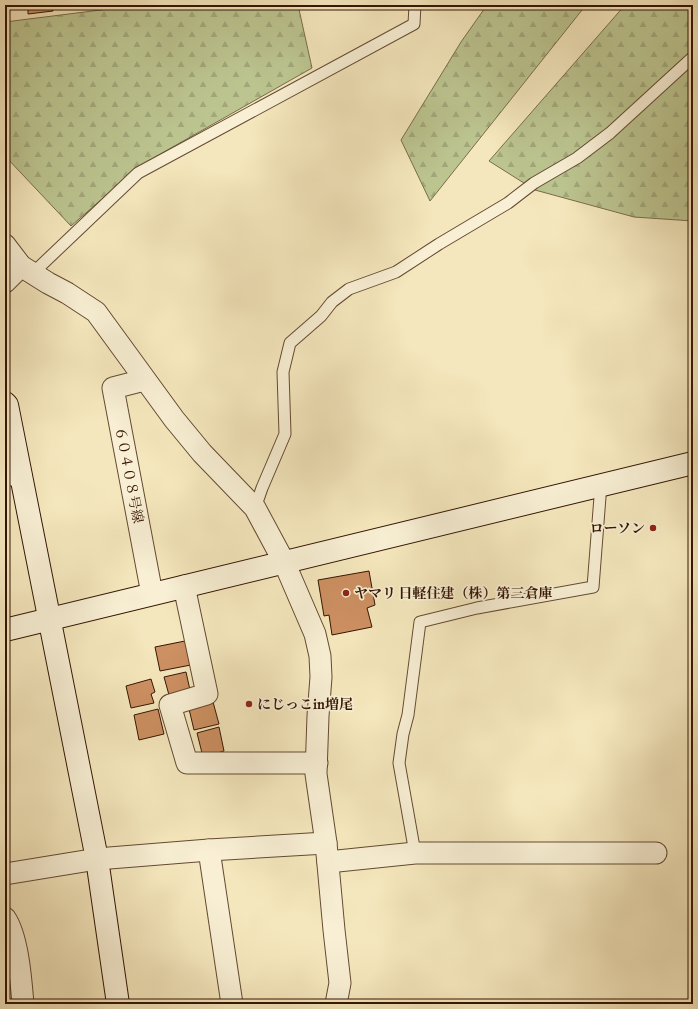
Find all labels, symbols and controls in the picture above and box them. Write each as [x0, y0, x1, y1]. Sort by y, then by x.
street label: ６０４０８号線 [110, 425, 148, 525]
place label: ローソン [590, 519, 645, 538]
marker: ローソン [648, 523, 658, 533]
place label: ヤマリ 日軽住建（株）第三倉庫 [354, 584, 552, 603]
marker: ヤマリ 日軽住建（株）第三倉庫 [341, 588, 351, 598]
place label: にじっこin増尾 [257, 695, 353, 714]
marker: にじっこin増尾 [244, 699, 254, 709]

